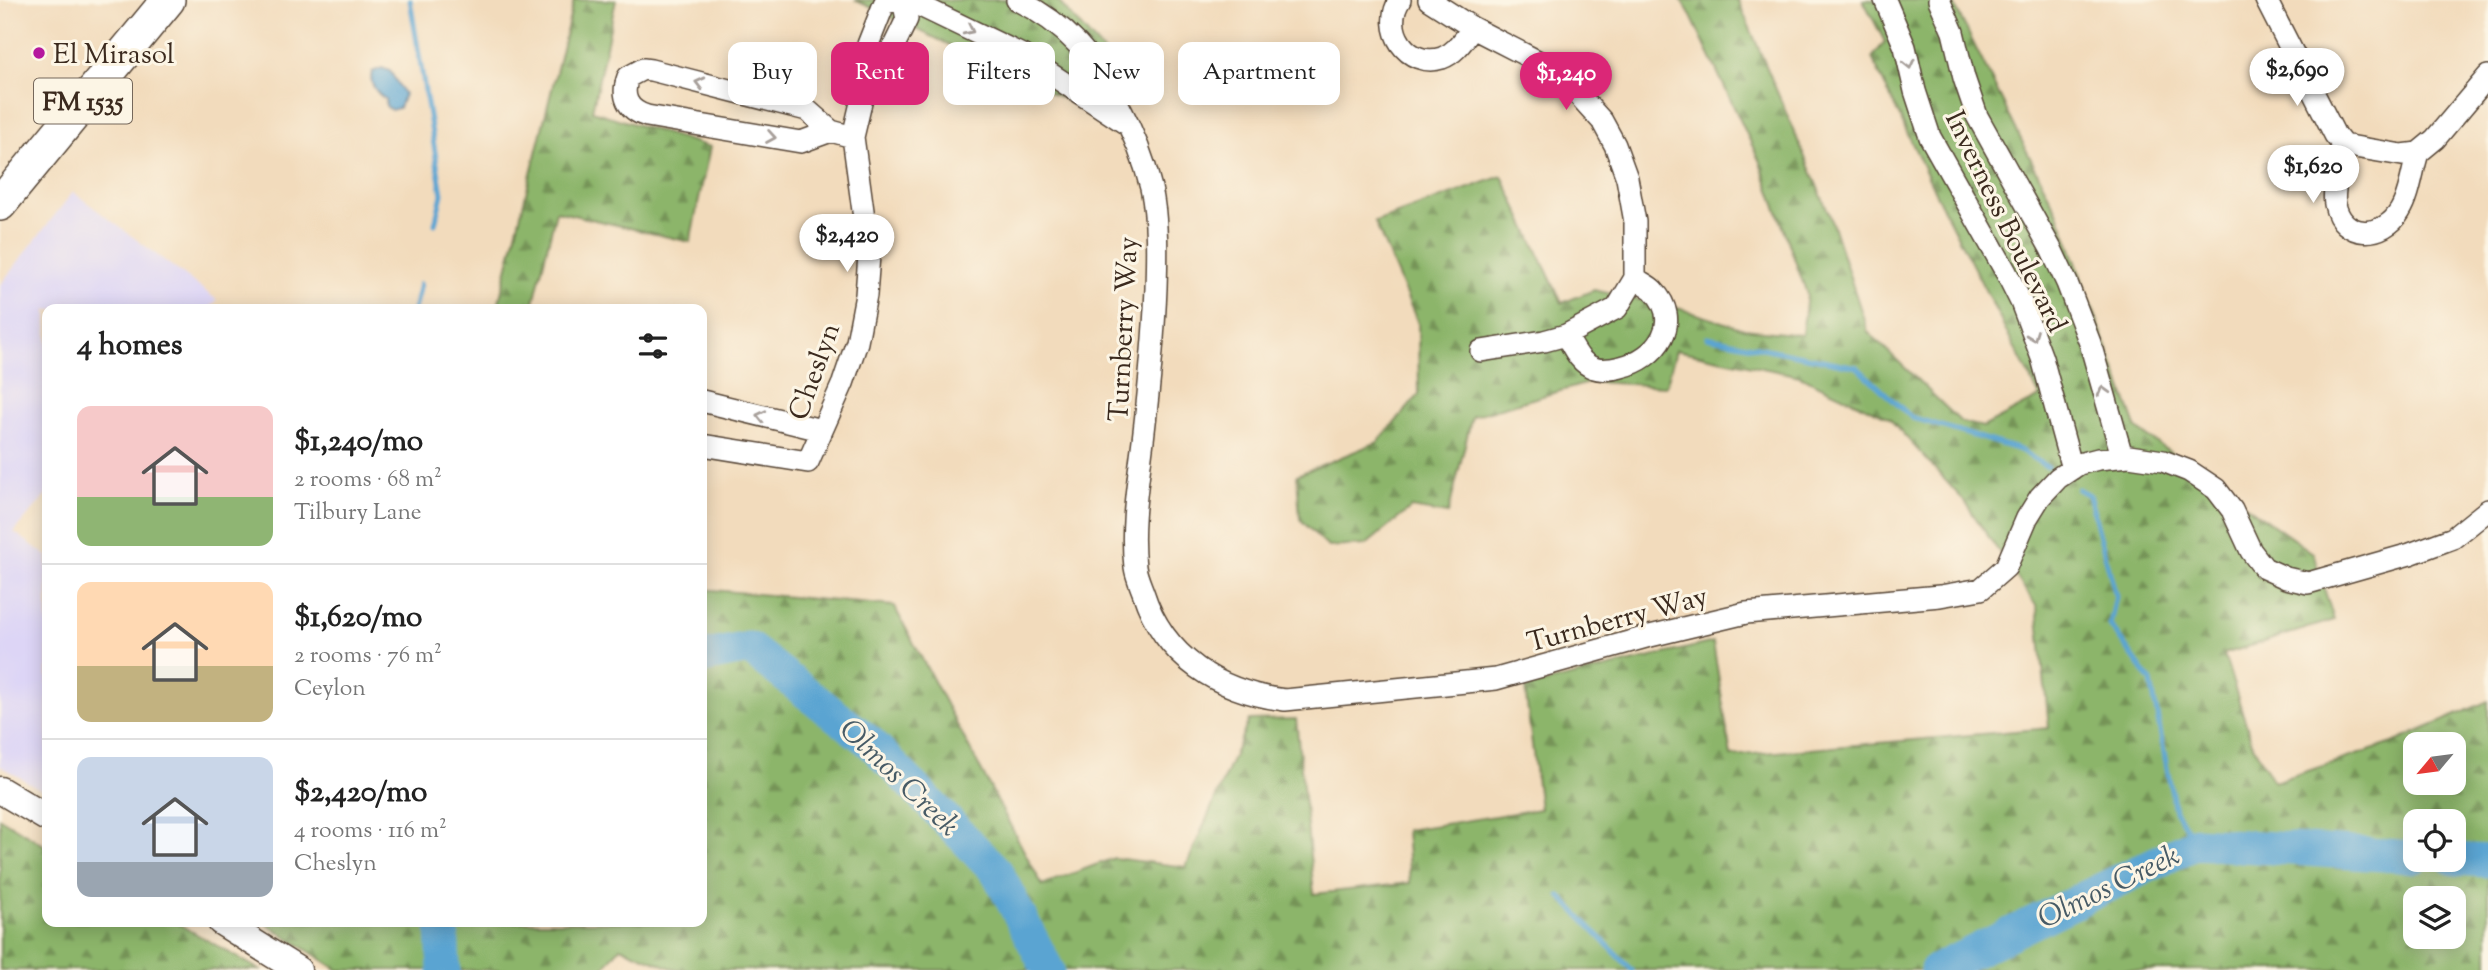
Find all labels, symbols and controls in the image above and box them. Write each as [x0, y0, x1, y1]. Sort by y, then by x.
one-way arrow [962, 22, 974, 36]
place label: El Mirasol [53, 36, 175, 76]
chip: Buy [728, 42, 817, 105]
chip: Rent [831, 42, 929, 105]
chip: Filters [943, 42, 1055, 105]
chip: New [1069, 42, 1164, 105]
chip: Apartment [1178, 42, 1340, 105]
marker: El Mirasol [31, 45, 47, 61]
pin: $2,690 [2240, 48, 2354, 108]
pin: $1,240 [1509, 52, 1623, 112]
text: $2,690 [2265, 54, 2329, 87]
text: $1,240 [1536, 58, 1596, 91]
one-way arrow [1901, 58, 1915, 70]
one-way arrow [694, 77, 706, 91]
road number: FM 1535 [34, 78, 132, 124]
street label: Inverness Boulevard [1933, 105, 2075, 340]
one-way arrow [765, 129, 776, 144]
pin: $1,620 [2256, 146, 2370, 205]
text: $1,620 [2283, 151, 2343, 184]
pin: $2,420 [790, 215, 904, 274]
text: $2,420 [815, 220, 879, 253]
street label: Turnberry Way [1100, 236, 1150, 423]
street label: Cheslyn [780, 318, 852, 426]
text: 4 homes [77, 325, 183, 368]
icon: filters [634, 327, 672, 365]
one-way arrow [2025, 330, 2039, 342]
one-way arrow [2097, 385, 2112, 397]
one-way arrow [756, 409, 768, 424]
text: $1,240/mo [294, 421, 423, 464]
icon: home [133, 434, 217, 518]
text: 2 rooms · 68 m² [294, 464, 442, 497]
text: Tilbury Lane [294, 497, 422, 530]
street label: Turnberry Way [1523, 578, 1712, 664]
text: $1,620/mo [294, 597, 422, 640]
icon: home [133, 610, 217, 694]
text: 2 rooms · 76 m² [294, 640, 442, 673]
text: Ceylon [294, 673, 366, 706]
water label: Olmos Creek [828, 710, 968, 847]
north arrow [2403, 732, 2466, 794]
map controls [2403, 732, 2466, 949]
text: $2,420/mo [294, 772, 427, 815]
icon: home [133, 785, 217, 869]
button: locate [2403, 809, 2466, 872]
text: 4 rooms · 116 m² [294, 815, 447, 848]
water label: Olmos Creek [2031, 835, 2187, 941]
text: Cheslyn [294, 848, 377, 881]
button: layers [2403, 886, 2466, 949]

